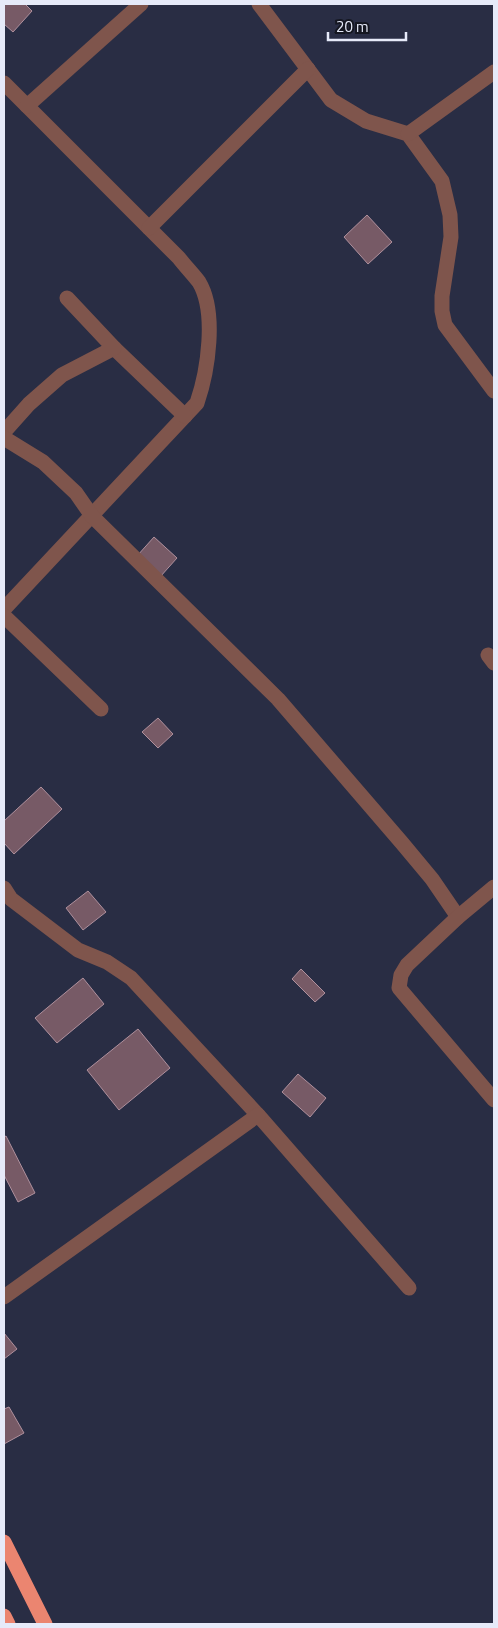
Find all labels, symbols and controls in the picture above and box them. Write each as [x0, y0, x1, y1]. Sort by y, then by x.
scale bar [328, 10, 406, 42]
text: 20 m [336, 15, 369, 38]

